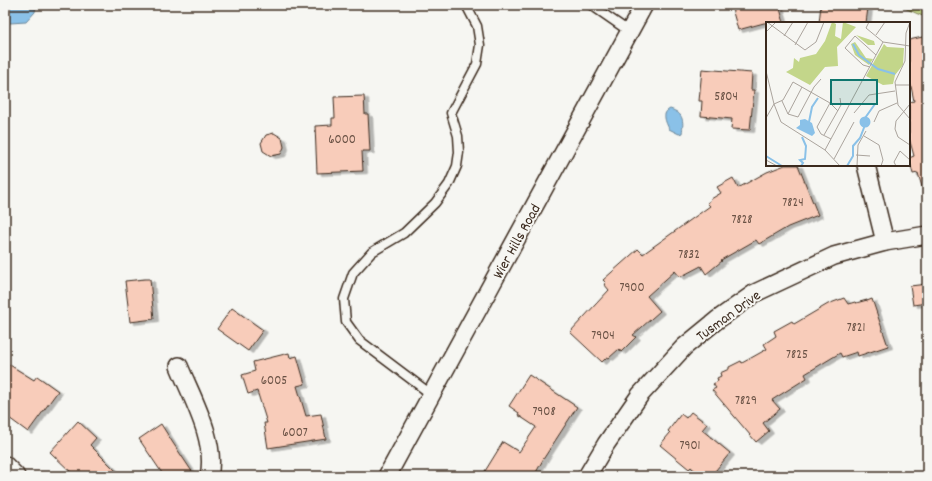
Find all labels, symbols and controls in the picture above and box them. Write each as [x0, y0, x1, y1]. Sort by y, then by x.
inset map [766, 22, 910, 166]
house number: 5804 [714, 88, 738, 107]
house number: 6000 [328, 131, 356, 150]
house number: 7824 [782, 194, 804, 213]
street label: Wier Hills Road [488, 201, 547, 283]
house number: 7828 [731, 211, 753, 230]
house number: 7832 [678, 246, 700, 265]
house number: 7900 [619, 279, 645, 298]
street label: Tusman Drive [692, 285, 766, 348]
house number: 7821 [847, 319, 865, 338]
house number: 7904 [591, 327, 615, 346]
house number: 7825 [786, 346, 808, 365]
house number: 6005 [261, 372, 287, 391]
house number: 7829 [735, 392, 757, 411]
house number: 7908 [532, 403, 556, 422]
house number: 6007 [282, 424, 308, 443]
house number: 7901 [680, 437, 700, 456]

